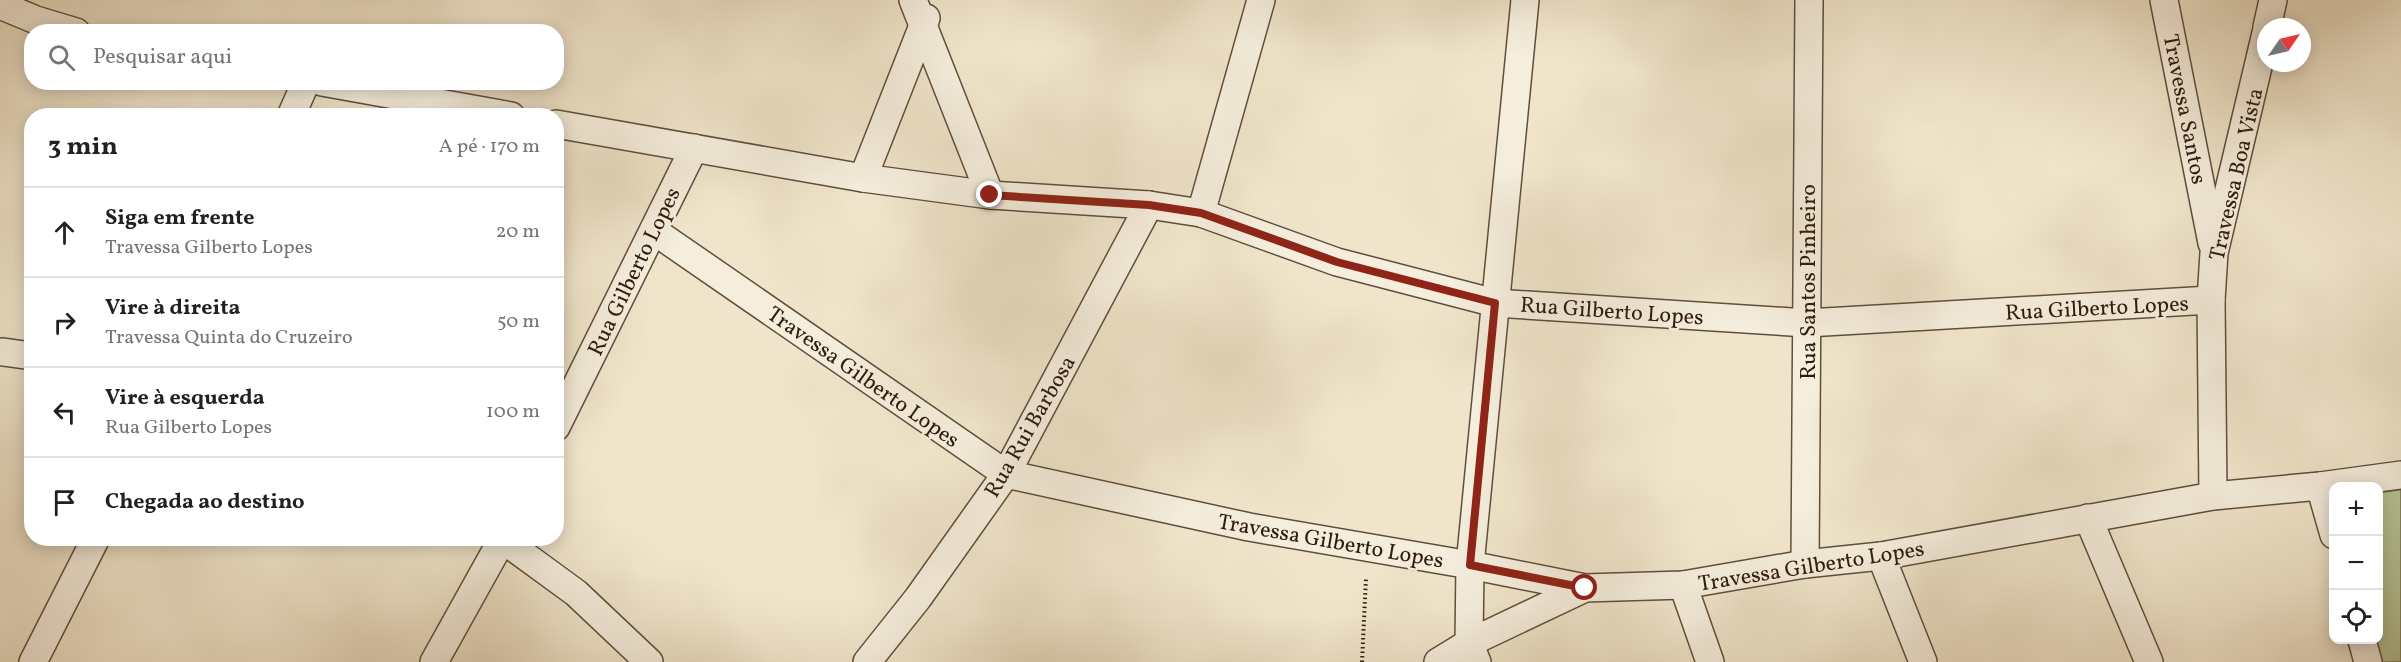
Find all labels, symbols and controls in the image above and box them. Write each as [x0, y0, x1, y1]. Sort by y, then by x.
north arrow [2257, 18, 2311, 72]
search box [24, 24, 564, 90]
street label: Travessa Santos [2154, 32, 2213, 187]
icon: search [45, 41, 78, 74]
text: Pesquisar aqui [93, 42, 232, 73]
street label: Travessa Boa Vista [2202, 85, 2272, 264]
text: 3 min [48, 129, 118, 165]
text: A pé · 170 m [439, 133, 540, 161]
route end [976, 181, 1002, 207]
street label: Rua Gilberto Lopes [581, 183, 689, 362]
street label: Rua Santos Pinheiro [1794, 184, 1825, 380]
text: Siga em frente [105, 203, 255, 234]
icon: ahead [48, 216, 81, 249]
text: 20 m [496, 218, 540, 246]
text: Travessa Gilberto Lopes [105, 234, 313, 262]
street label: Rua Gilberto Lopes [2005, 289, 2190, 330]
street label: Rua Gilberto Lopes [1519, 291, 1705, 334]
text: Vire à direita [105, 293, 241, 324]
street label: Travessa Gilberto Lopes [760, 300, 965, 456]
icon: right [48, 306, 81, 339]
text: 50 m [497, 308, 540, 336]
text: Travessa Quinta do Cruzeiro [105, 324, 353, 352]
street label: Rua Rui Barbosa [978, 350, 1084, 504]
text: Vire à esquerda [105, 383, 265, 414]
icon: left [48, 396, 81, 429]
text: 100 m [486, 398, 540, 426]
text: Rua Gilberto Lopes [105, 414, 272, 442]
map controls [2329, 482, 2383, 644]
button: + [2329, 482, 2383, 536]
icon: arrive [48, 486, 81, 519]
text: Chegada ao destino [105, 487, 305, 518]
street label: Travessa Gilberto Lopes [1215, 507, 1446, 578]
street label: Travessa Gilberto Lopes [1696, 534, 1927, 601]
button: − [2329, 536, 2383, 590]
route start [1571, 574, 1597, 600]
button: locate [2329, 590, 2383, 644]

